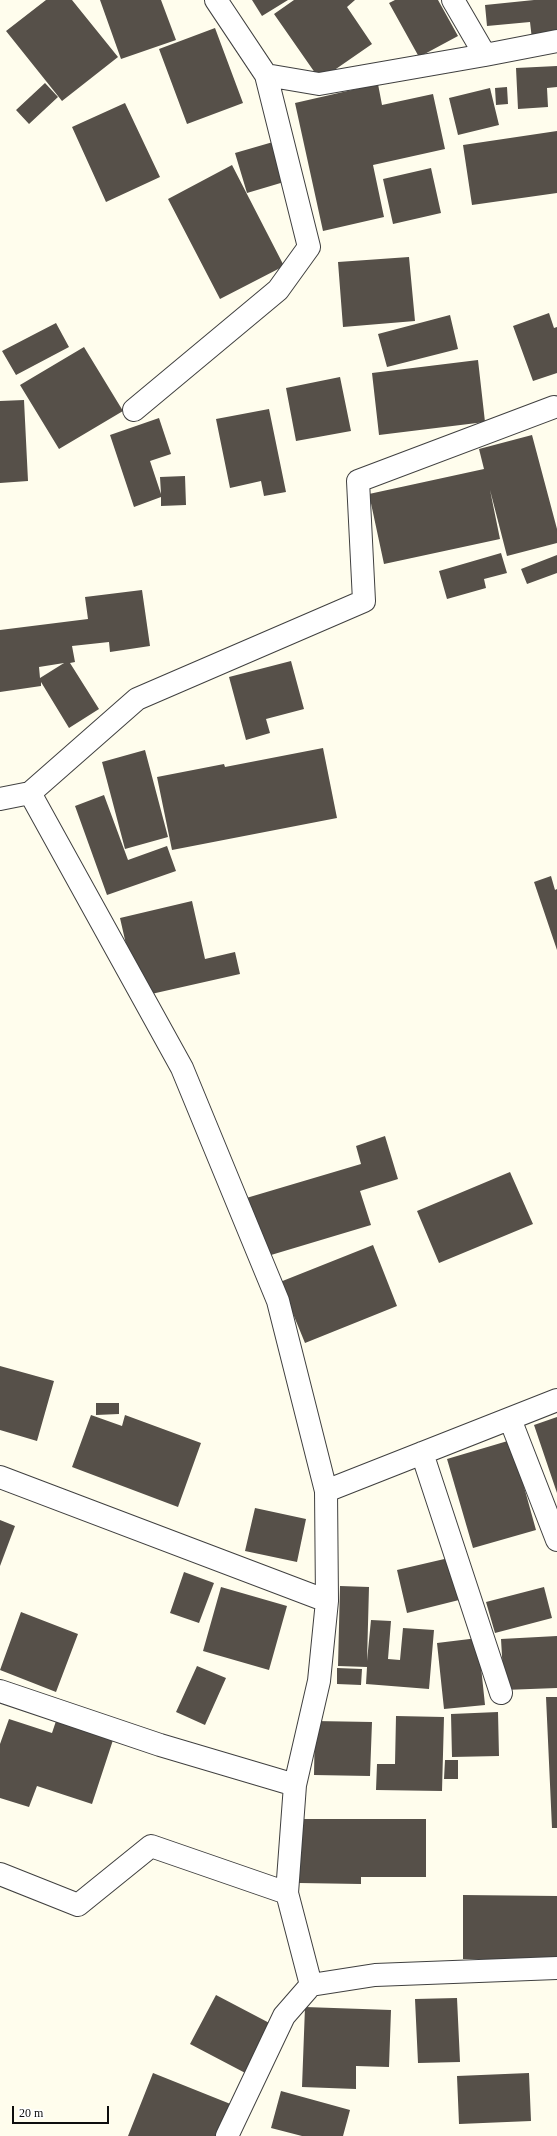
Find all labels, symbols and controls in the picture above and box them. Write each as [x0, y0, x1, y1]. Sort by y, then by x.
scale bar [14, 2098, 111, 2124]
text: 20 m [19, 2106, 43, 2120]

